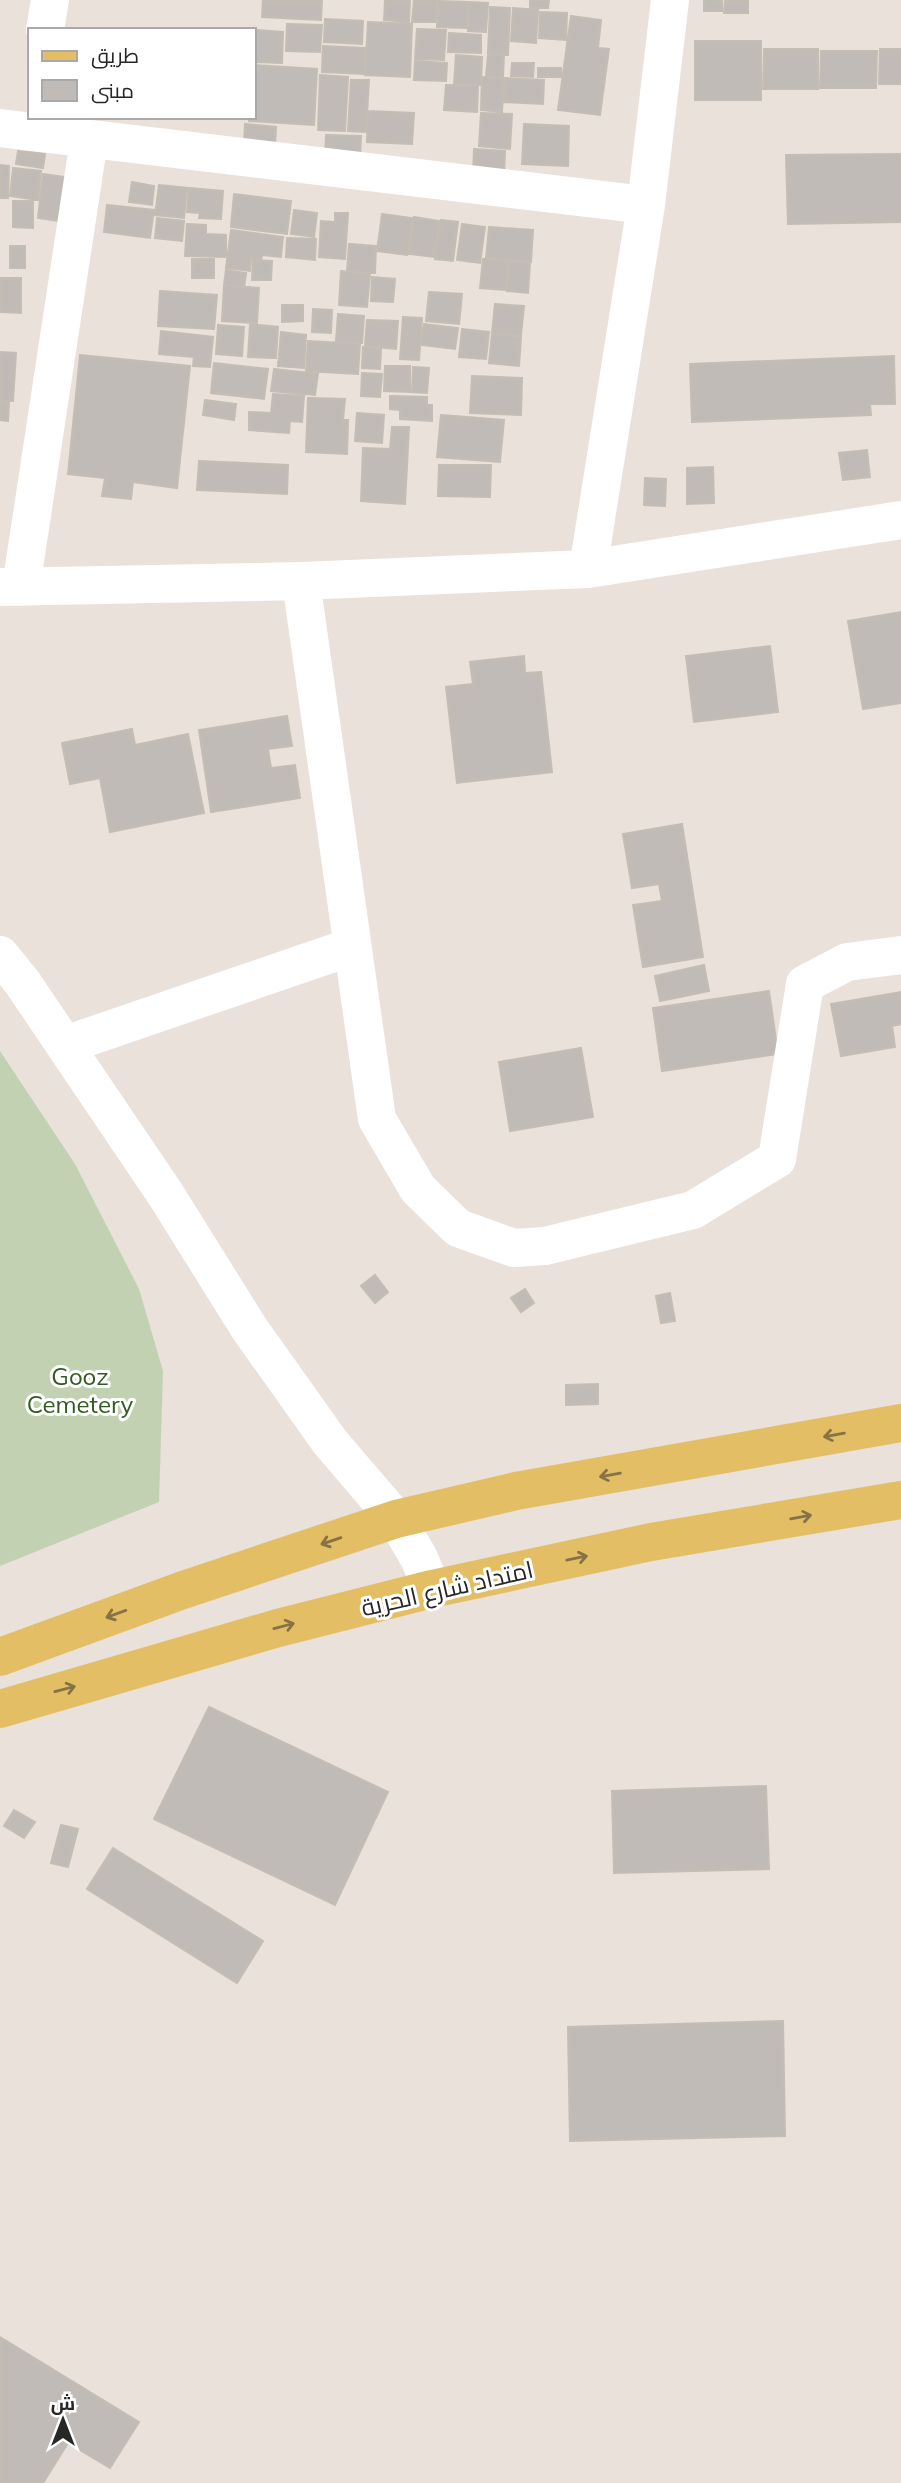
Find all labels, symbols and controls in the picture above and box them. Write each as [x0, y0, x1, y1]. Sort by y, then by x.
legend [28, 28, 256, 119]
text: طريق [91, 42, 139, 69]
text: مبنى [91, 77, 134, 104]
park label: Gooz Cemetery [27, 1361, 133, 1419]
one-way arrow [823, 1429, 846, 1442]
one-way arrow [599, 1468, 622, 1482]
one-way arrow [789, 1510, 812, 1523]
one-way arrow [321, 1536, 343, 1548]
one-way arrow [565, 1551, 588, 1565]
street label: امتداد شارع الحرية [358, 1554, 536, 1624]
one-way arrow [105, 1609, 127, 1622]
one-way arrow [272, 1619, 295, 1632]
one-way arrow [53, 1682, 76, 1695]
north arrow [28, 2385, 98, 2455]
text: ش [51, 2391, 75, 2415]

